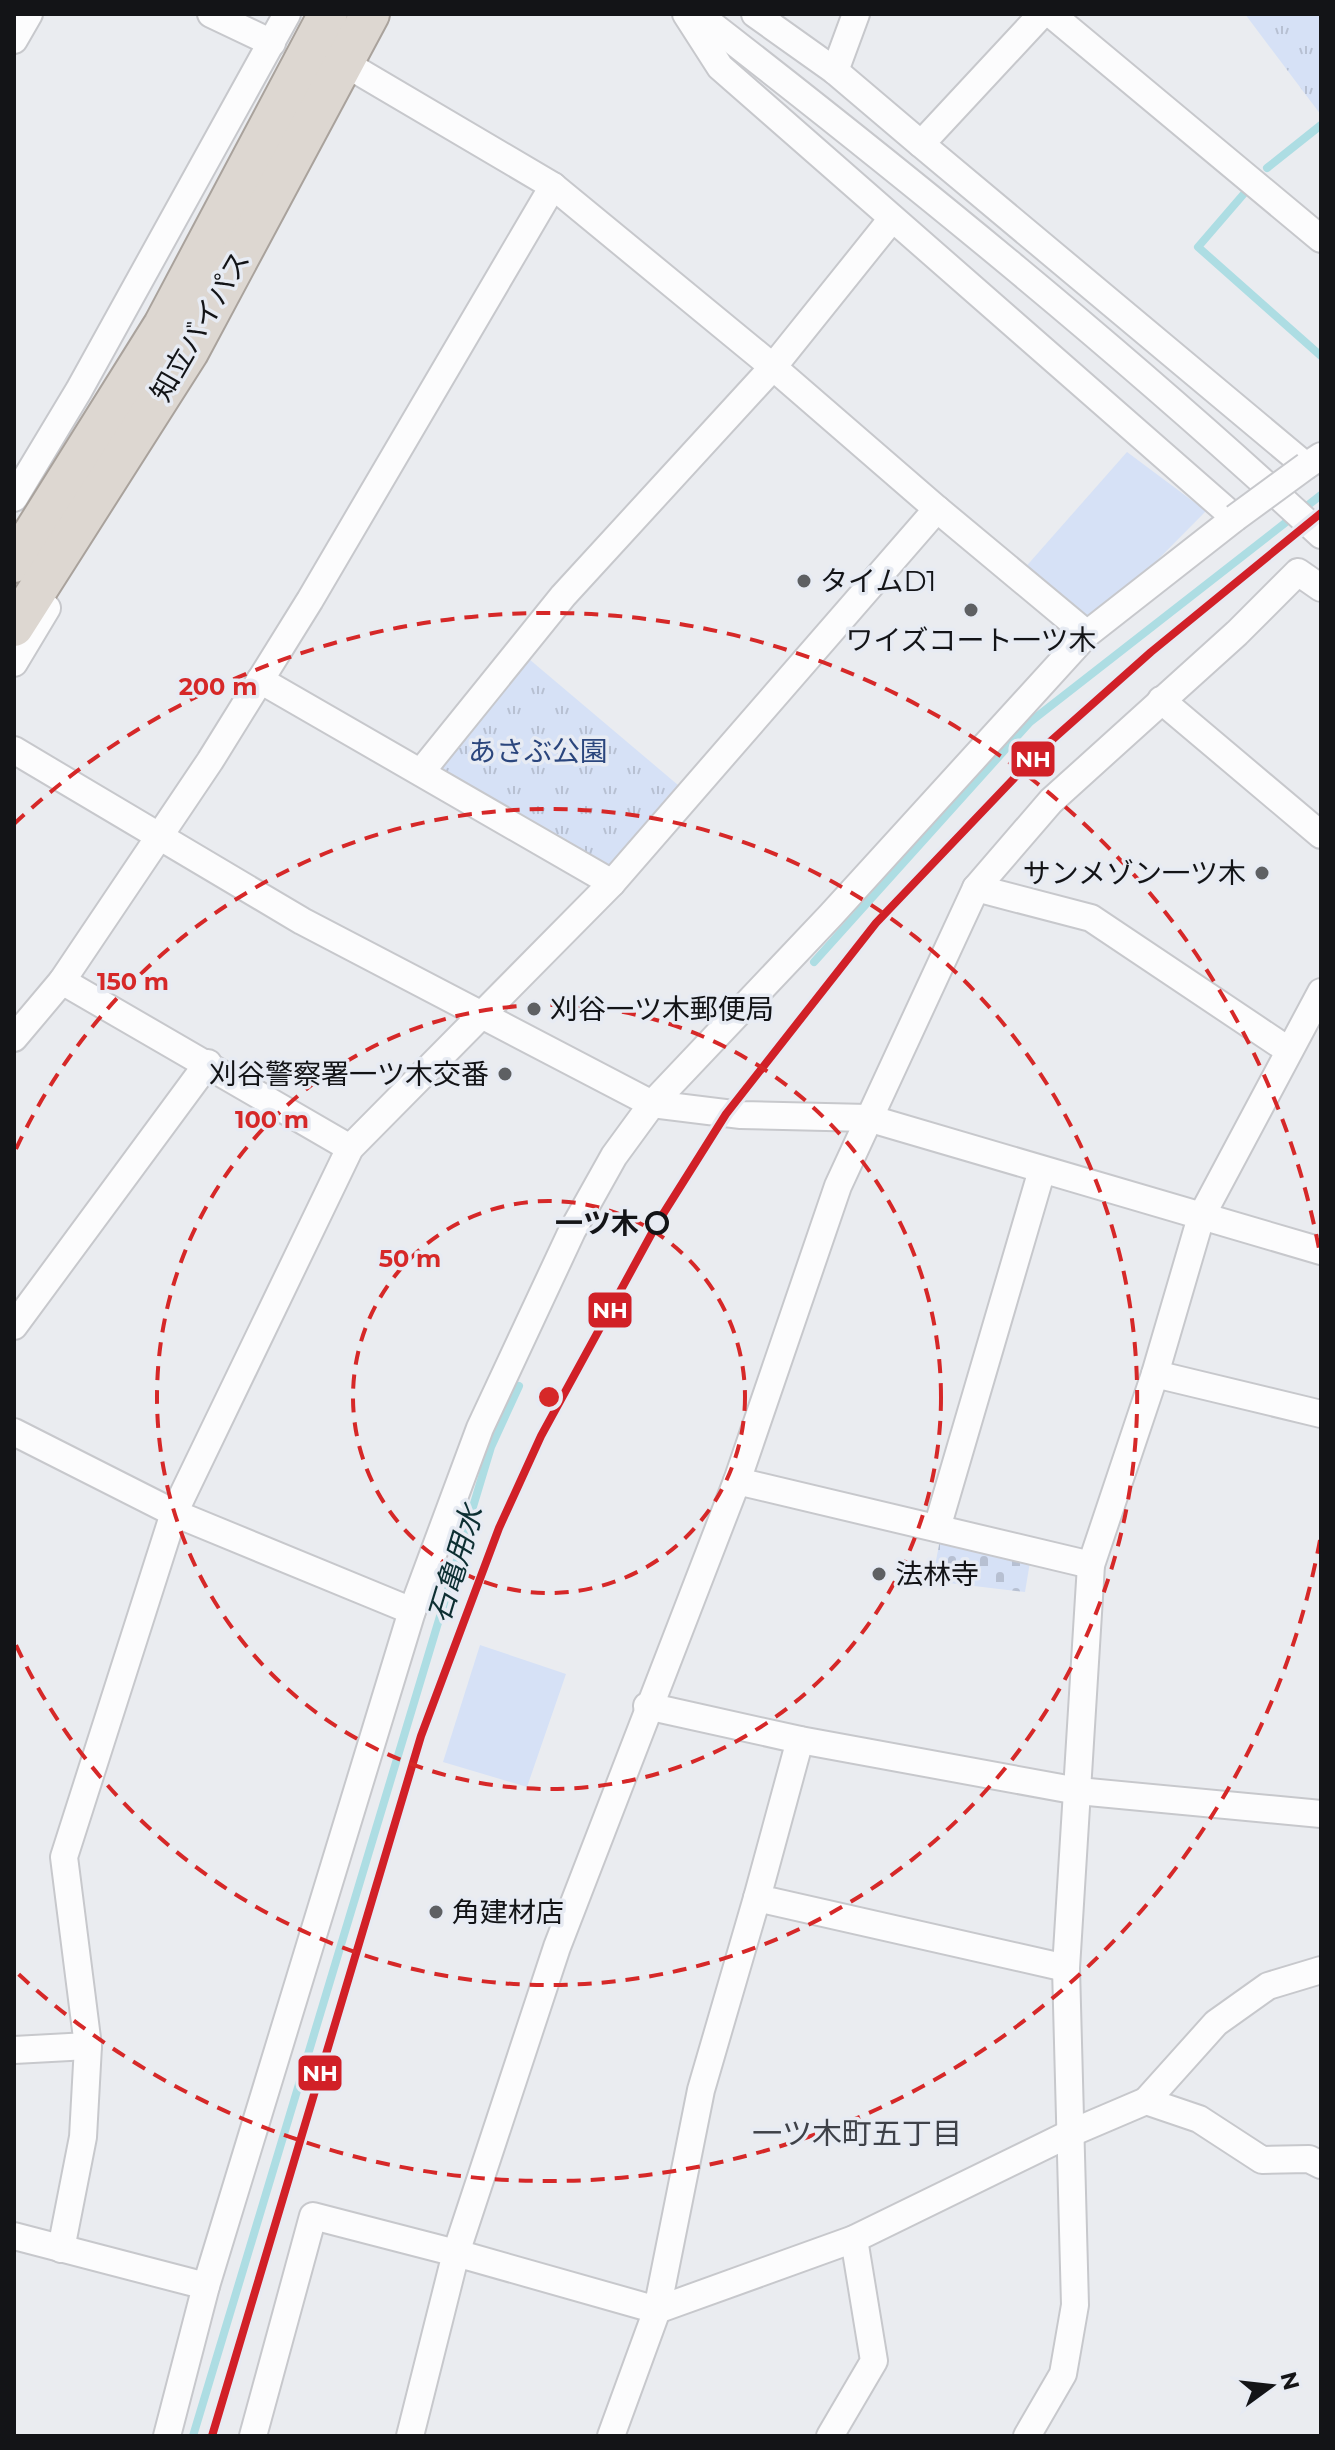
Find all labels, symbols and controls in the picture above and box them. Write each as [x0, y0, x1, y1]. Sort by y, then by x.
street label: 知立バイパス [143, 245, 257, 407]
place label: タイムD1 [820, 564, 936, 598]
marker: タイムD1 [795, 572, 813, 590]
marker: ワイズコート一ツ木 [962, 601, 980, 619]
place label: ワイズコート一ツ木 [845, 623, 1097, 657]
text: 200 m [179, 672, 257, 701]
park label: あさぶ公園 [468, 734, 608, 768]
line badge: NH [1010, 740, 1056, 778]
text: NH [1015, 746, 1051, 773]
place label: サンメゾン一ツ木 [1023, 856, 1246, 890]
marker: サンメゾン一ツ木 [1253, 864, 1271, 882]
text: 150 m [97, 967, 169, 996]
place label: 刈谷一ツ木郵便局 [550, 992, 774, 1026]
marker: 刈谷一ツ木郵便局 [525, 1000, 543, 1018]
place label: 刈谷警察署一ツ木交番 [209, 1057, 489, 1091]
marker: 刈谷警察署一ツ木交番 [496, 1065, 514, 1083]
text: 100 m [235, 1105, 309, 1134]
place label: 一ツ木 [555, 1206, 639, 1240]
marker: 一ツ木 [646, 1212, 668, 1234]
text: 50 m [379, 1244, 441, 1273]
line badge: NH [587, 1291, 633, 1329]
text: NH [592, 1297, 628, 1324]
centre of rings [535, 1383, 563, 1411]
water label: 石亀用水 [420, 1498, 492, 1627]
place label: 法林寺 [895, 1557, 979, 1591]
marker: 法林寺 [870, 1565, 888, 1583]
place label: 角建材店 [452, 1895, 564, 1929]
marker: 角建材店 [427, 1903, 445, 1921]
line badge: NH [297, 2054, 343, 2092]
text: NH [302, 2060, 338, 2087]
district label: 一ツ木町五丁目 [752, 2115, 962, 2152]
north arrow [1231, 2346, 1311, 2426]
text: N [1274, 2369, 1305, 2393]

